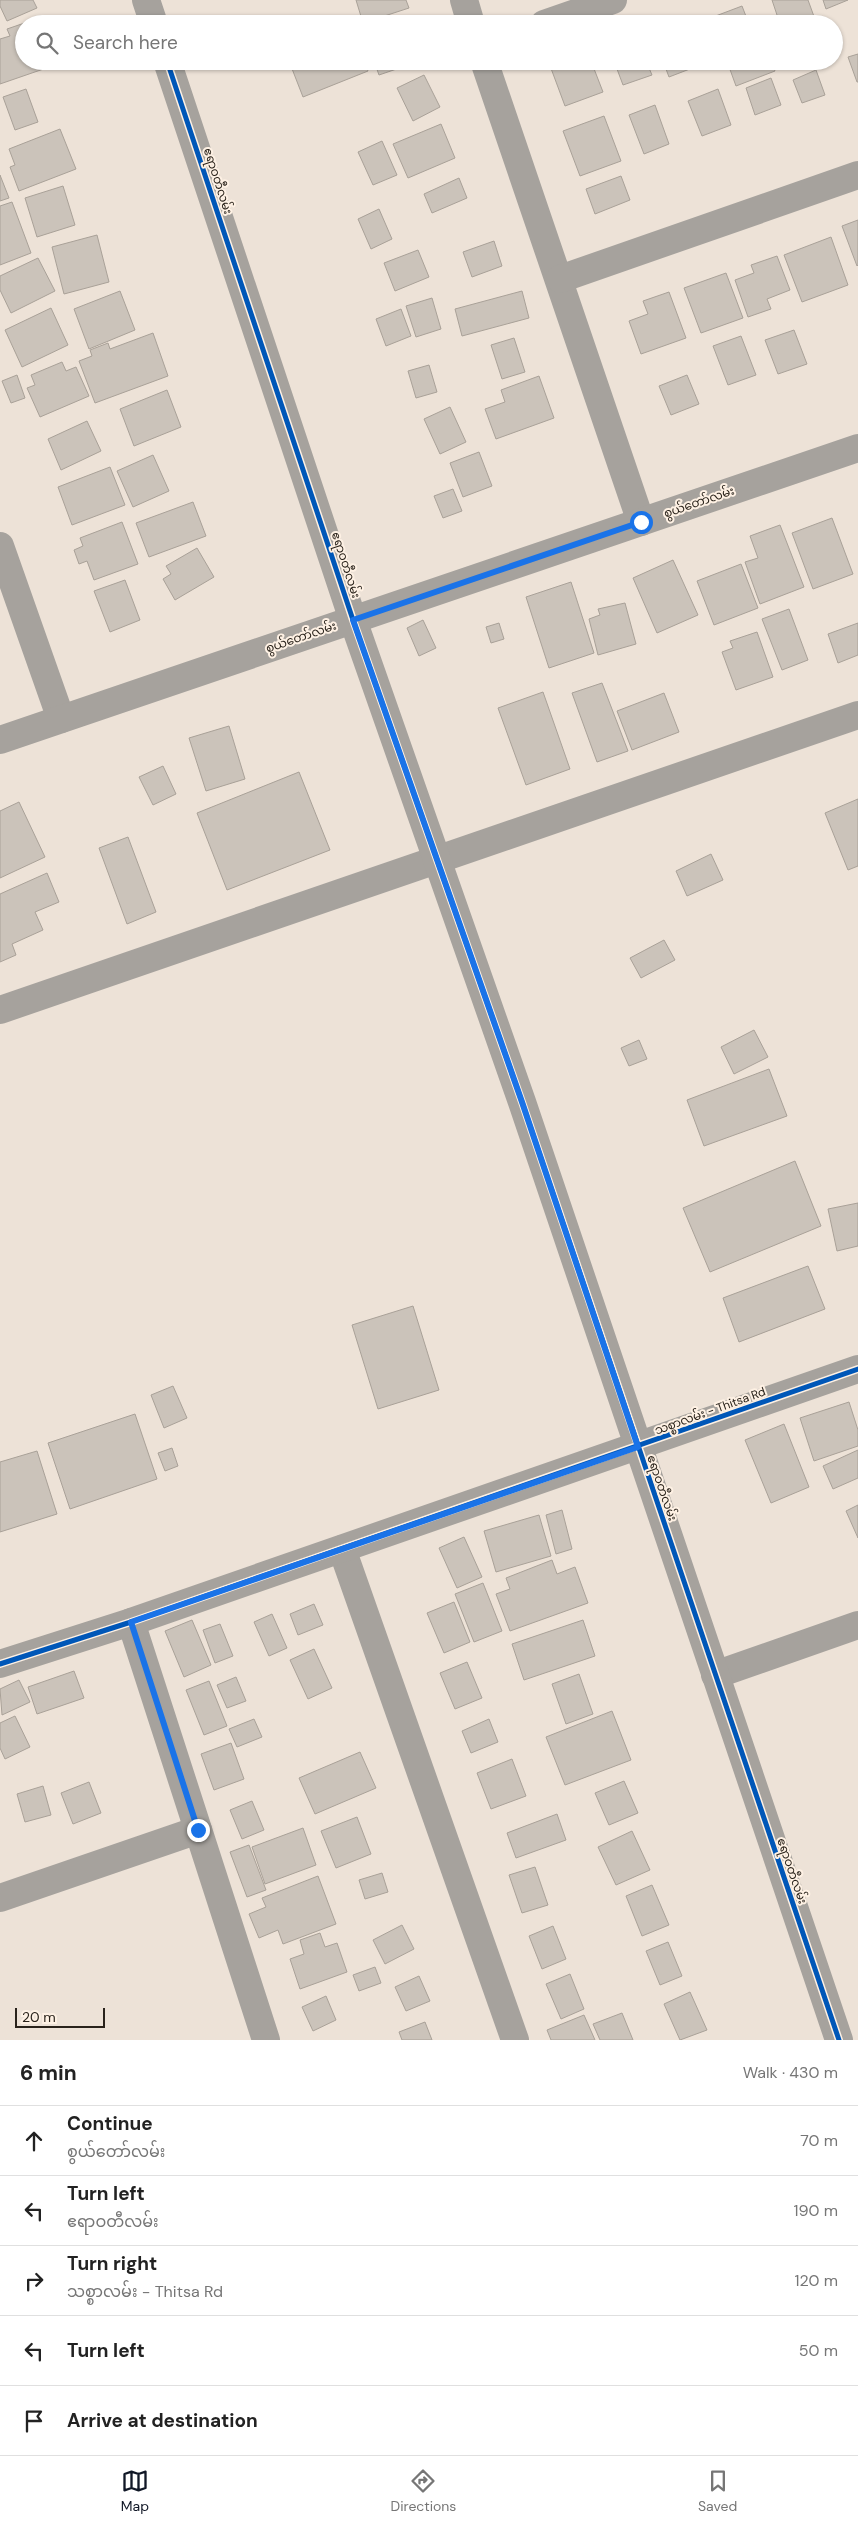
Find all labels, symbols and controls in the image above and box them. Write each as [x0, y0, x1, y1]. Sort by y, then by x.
search box [15, 15, 843, 70]
icon: search [33, 29, 61, 57]
text: Search here [73, 30, 178, 55]
street label: ဧရာဝတီလမ်း [198, 146, 237, 217]
street label: စွယ်တော်လမ်း [661, 481, 737, 523]
route start [630, 511, 653, 534]
street label: ဧရာဝတီလမ်း [326, 530, 365, 601]
street label: စွယ်တော်လမ်း [263, 616, 339, 658]
street label: သစ္စာလမ်း - Thitsa Rd [652, 1383, 768, 1441]
street label: ဧရာဝတီလမ်း [641, 1453, 682, 1524]
route end [187, 1819, 210, 1842]
street label: ဧရာဝတီလမ်း [771, 1836, 812, 1907]
scale bar [15, 2005, 105, 2028]
text: 20 m [22, 2008, 56, 2026]
text: 6 min [20, 2059, 77, 2087]
text: Walk · 430 m [743, 2062, 838, 2083]
text: Continue [67, 2111, 153, 2136]
icon: ahead [20, 2127, 48, 2155]
text: 70 m [800, 2130, 838, 2151]
text: စွယ်တော်လမ်း [67, 2141, 165, 2162]
text: Turn left [67, 2181, 145, 2206]
icon: left [20, 2197, 48, 2225]
text: 190 m [794, 2200, 838, 2221]
text: ဧရာဝတီလမ်း [67, 2211, 159, 2232]
text: Turn right [67, 2251, 157, 2276]
icon: right [20, 2267, 48, 2295]
text: 120 m [794, 2270, 838, 2291]
text: သစ္စာလမ်း - Thitsa Rd [67, 2281, 223, 2302]
icon: left [20, 2337, 48, 2365]
text: Turn left [67, 2338, 145, 2363]
text: 50 m [799, 2340, 838, 2361]
icon: arrive [20, 2407, 48, 2435]
text: Arrive at destination [67, 2408, 258, 2433]
tab: Map [121, 2467, 149, 2515]
tab: Directions [391, 2467, 456, 2515]
tab: Saved [698, 2467, 737, 2515]

